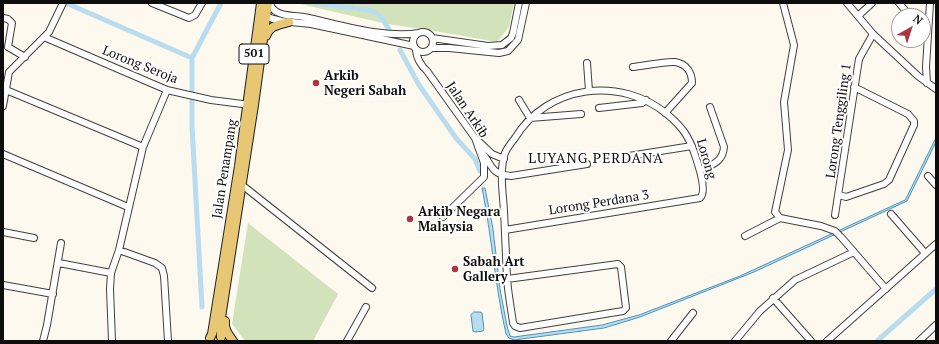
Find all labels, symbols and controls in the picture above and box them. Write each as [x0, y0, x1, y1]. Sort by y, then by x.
north arrow [891, 8, 931, 48]
text: N [910, 11, 926, 28]
street label: Lorong Seroja [100, 43, 180, 87]
road number: 501 [239, 44, 269, 64]
street label: Lorong Tenggiling 1 [823, 63, 855, 179]
place label: Arkib Negeri Sabah [324, 68, 406, 99]
marker: Arkib Negeri Sabah [311, 78, 321, 88]
street label: Jalan Arkib [443, 79, 491, 141]
street label: Jalan Penampang [209, 118, 241, 220]
street label: Lorong [693, 137, 719, 181]
district label: LUYANG PERDANA [528, 151, 664, 167]
street label: Lorong Perdana 3 [548, 187, 650, 219]
place label: Arkib Negara Malaysia [418, 204, 500, 235]
marker: Arkib Negara Malaysia [405, 214, 415, 224]
place label: Sabah Art Gallery [463, 254, 524, 285]
marker: Sabah Art Gallery [450, 264, 460, 274]

